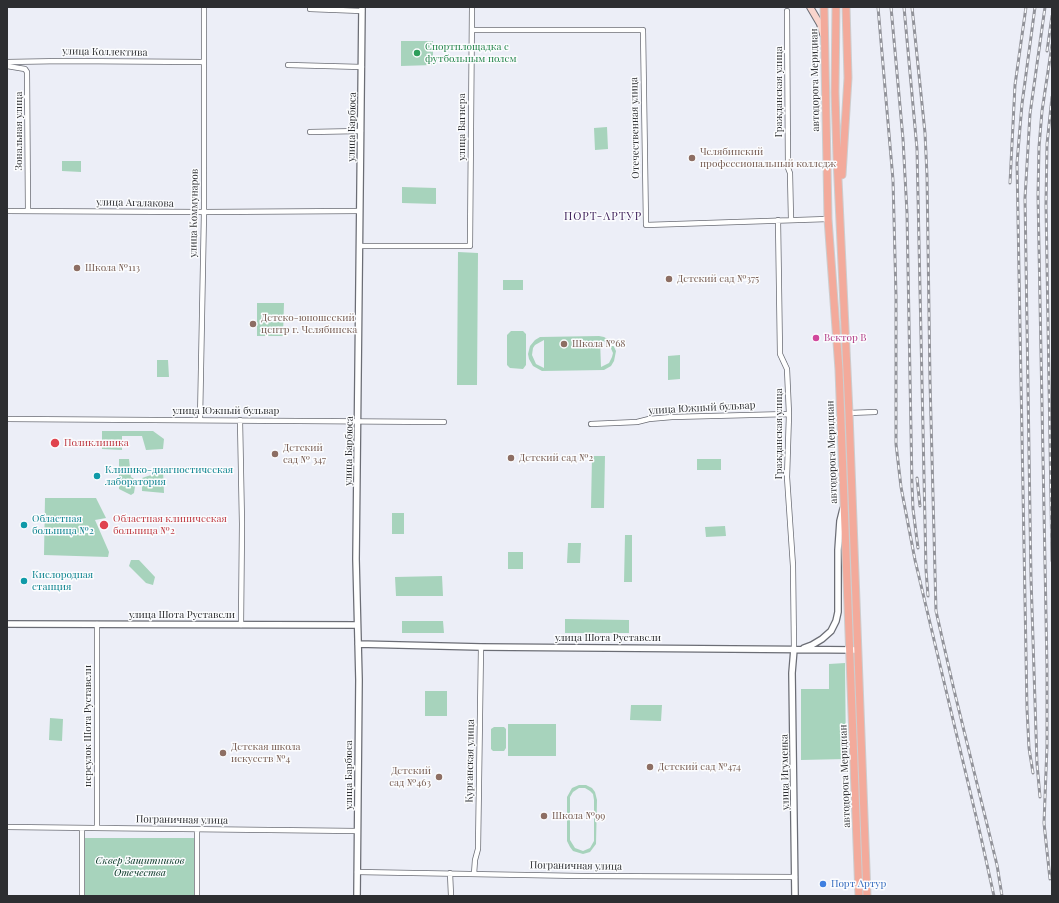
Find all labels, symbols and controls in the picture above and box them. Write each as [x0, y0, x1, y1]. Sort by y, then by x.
street label: автодорога Меридиан [808, 28, 822, 132]
place label: Спортплощадка с футбольным полем [425, 41, 517, 64]
street label: улица Коллектива [62, 45, 148, 59]
street label: Гражданская улица [773, 46, 785, 138]
marker: Спортплощадка с футбольным полем [412, 48, 422, 58]
street label: Отечественная улица [628, 77, 642, 179]
street label: Зональная улица [13, 92, 25, 170]
street label: улица Барбюса [345, 92, 359, 162]
street label: улица Вагнера [456, 93, 468, 161]
place label: Челябинский профессиональный колледж [700, 146, 836, 170]
marker: Челябинский профессиональный колледж [687, 153, 697, 163]
street label: улица Коммунаров [187, 169, 201, 257]
street label: улица Агалакова [96, 196, 174, 210]
district label: ПОРТ-АРТУР [564, 210, 642, 224]
place label: Школа №113 [85, 262, 140, 274]
marker: Школа №113 [72, 263, 82, 273]
place label: Детский сад №375 [677, 273, 759, 285]
marker: Детский сад №375 [664, 274, 674, 284]
place label: Детско-юношеский центр г. Челябинска [261, 312, 357, 336]
marker: Детско-юношеский центр г. Челябинска [248, 319, 258, 329]
place label: Вектор В [824, 332, 867, 344]
marker: Вектор В [811, 333, 821, 343]
place label: Школа №68 [572, 338, 626, 350]
marker: Школа №68 [559, 339, 569, 349]
street label: Гражданская улица [773, 388, 785, 480]
street label: улица Южный бульвар [648, 399, 756, 417]
street label: автодорога Меридиан [824, 400, 840, 504]
street label: улица Южный бульвар [173, 405, 279, 417]
street label: улица Барбюса [342, 416, 356, 486]
marker: Поликлиника [49, 437, 61, 449]
place label: Поликлиника [64, 437, 129, 449]
place label: Детский сад № 347 [283, 442, 326, 466]
marker: Детский сад № 347 [270, 449, 280, 459]
place label: Детский сад №2 [519, 452, 593, 464]
marker: Детский сад №2 [506, 453, 516, 463]
place label: Клинико-диагностическая лаборатория [105, 464, 233, 488]
marker: Клинико-диагностическая лаборатория [92, 471, 102, 481]
place label: Областная больница №2 [32, 513, 94, 536]
place label: Областная клиническая больница №2 [113, 513, 227, 536]
marker: Областная клиническая больница №2 [98, 519, 110, 531]
marker: Областная больница №2 [19, 520, 29, 530]
place label: Кислородная станция [32, 569, 93, 592]
marker: Кислородная станция [19, 576, 29, 586]
street label: улица Шота Руставели [129, 609, 235, 621]
street label: улица Шота Руставели [555, 632, 661, 644]
street label: переулок Шота Руставели [82, 665, 94, 787]
street label: Курганская улица [463, 719, 477, 803]
street label: автодорога Меридиан [837, 724, 853, 828]
street label: улица Игуменка [778, 734, 792, 810]
street label: улица Барбюса [343, 740, 355, 810]
place label: Детская школа искусств №4 [231, 741, 301, 764]
marker: Детская школа искусств №4 [218, 748, 228, 758]
place label: Детский сад №474 [658, 761, 741, 773]
marker: Детский сад №474 [645, 762, 655, 772]
place label: Детский сад №463 [389, 765, 431, 788]
marker: Детский сад №463 [434, 772, 444, 782]
place label: Школа №99 [552, 810, 605, 822]
marker: Школа №99 [539, 811, 549, 821]
street label: Пограничная улица [136, 813, 228, 827]
park label: Сквер Защитников Отечества [96, 855, 184, 878]
street label: Пограничная улица [530, 859, 622, 873]
place label: Порт Артур [831, 878, 886, 890]
marker: Порт Артур [818, 879, 828, 889]

